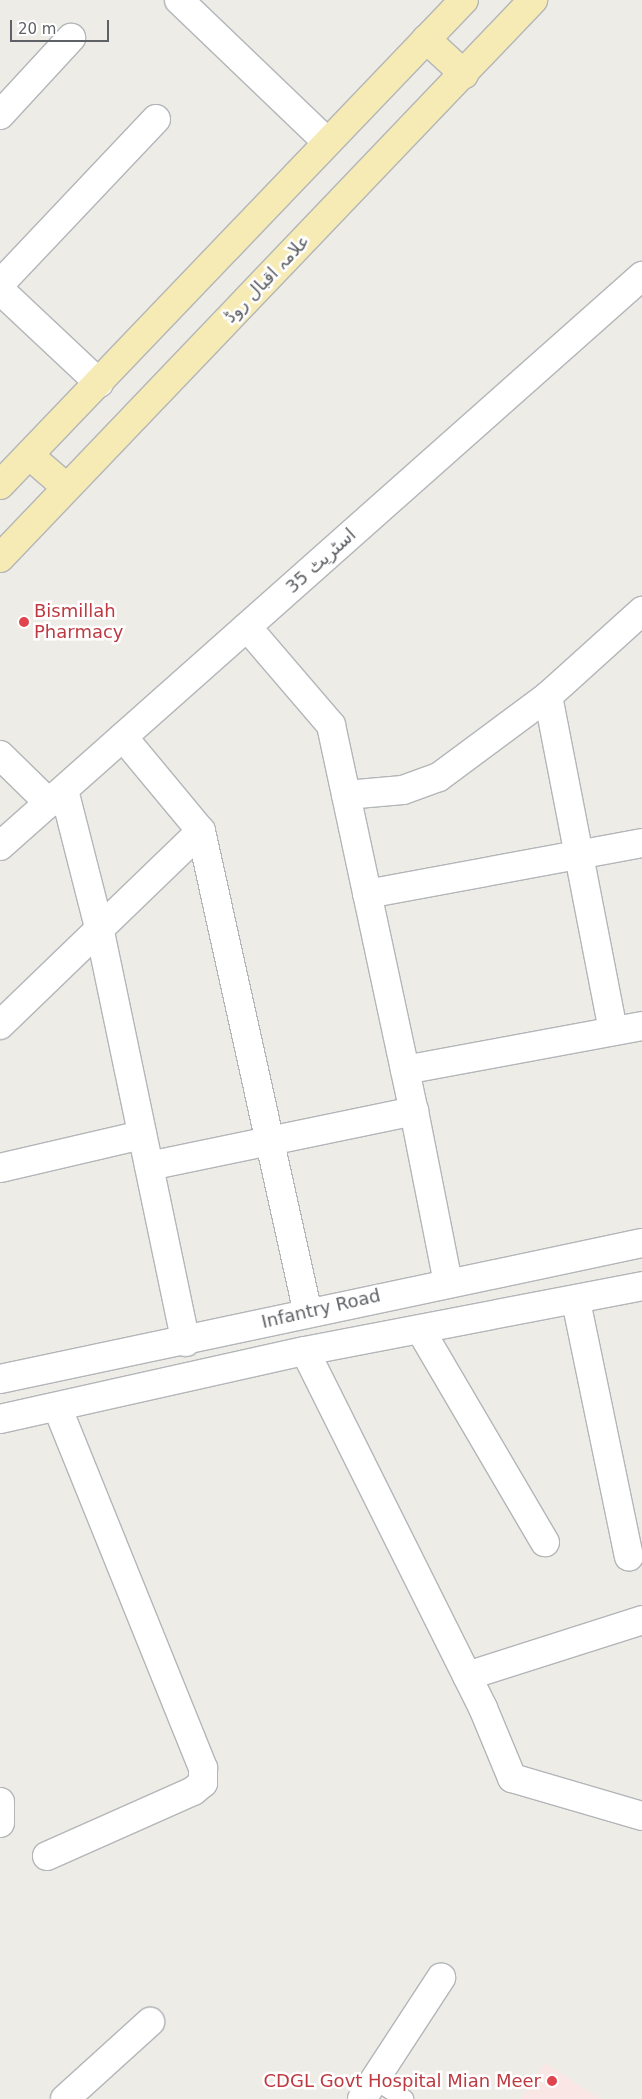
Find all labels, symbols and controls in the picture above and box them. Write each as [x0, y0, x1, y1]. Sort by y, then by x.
scale bar [12, 10, 111, 42]
text: 20 m [18, 20, 56, 38]
street label: علامہ اقبال روڈ [220, 231, 314, 327]
street label: اسٹریٹ 35 [282, 524, 360, 598]
place label: Bismillah Pharmacy [34, 601, 123, 644]
marker: Bismillah Pharmacy [18, 616, 30, 628]
street label: Infantry Road [259, 1285, 383, 1333]
place label: CDGL Govt Hospital Mian Meer [264, 2070, 541, 2092]
marker: CDGL Govt Hospital Mian Meer [545, 2074, 559, 2088]

